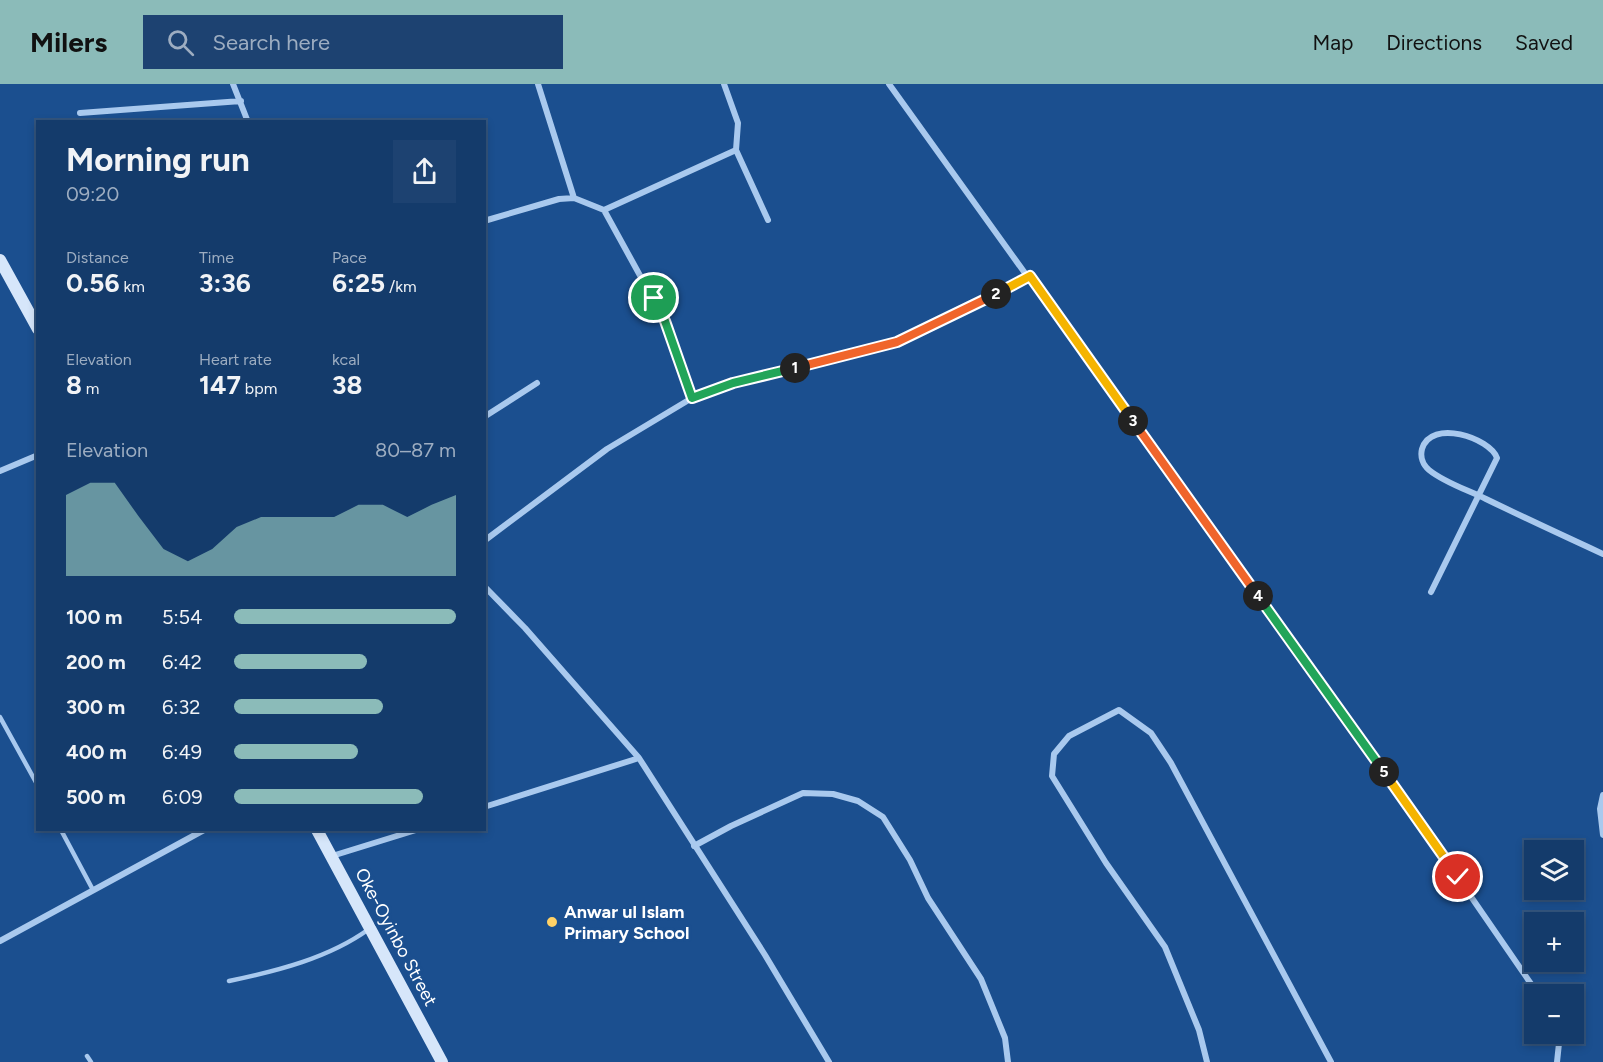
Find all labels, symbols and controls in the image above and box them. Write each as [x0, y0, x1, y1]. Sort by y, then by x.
search box [143, 15, 563, 69]
text: Milers [30, 25, 107, 59]
icon: search [164, 26, 197, 59]
text: Search here [212, 29, 330, 56]
text: Map [1312, 30, 1353, 55]
text: Directions [1386, 30, 1482, 55]
text: Saved [1515, 30, 1573, 55]
text: Morning run [66, 140, 250, 179]
button: share [393, 140, 456, 203]
text: 09:20 [66, 182, 119, 206]
text: Distance [66, 248, 129, 267]
text: Time [199, 248, 234, 267]
text: Pace [332, 248, 367, 267]
text: 0.56 [66, 267, 119, 299]
text: 3:36 [199, 267, 251, 299]
text: 6:25 [332, 267, 385, 299]
pin [628, 272, 679, 323]
text: km [119, 277, 145, 296]
text: /km [385, 277, 417, 296]
pin: 2 [981, 279, 1011, 309]
icon: arrive [637, 281, 670, 314]
text: 2 [991, 284, 1001, 303]
text: Elevation [66, 350, 132, 369]
text: Heart rate [199, 350, 272, 369]
text: kcal [332, 350, 360, 369]
pin: 1 [780, 353, 810, 383]
text: 1 [792, 358, 798, 377]
text: 8 [66, 369, 82, 401]
text: 147 [199, 369, 241, 401]
text: 38 [332, 369, 362, 401]
text: m [82, 379, 100, 398]
text: bpm [241, 379, 277, 398]
pin: 3 [1118, 406, 1148, 436]
text: 3 [1129, 411, 1137, 430]
text: Elevation [66, 438, 148, 462]
text: 80–87 m [375, 438, 456, 462]
pin: 4 [1243, 581, 1273, 611]
text: 4 [1253, 586, 1263, 605]
text: 100 m [66, 605, 123, 629]
text: 5:54 [162, 605, 202, 629]
text: 200 m [66, 650, 126, 674]
text: 6:42 [162, 650, 202, 674]
text: 300 m [66, 695, 125, 719]
text: 6:32 [162, 695, 200, 719]
text: 400 m [66, 740, 127, 764]
text: 6:49 [162, 740, 202, 764]
pin: 5 [1369, 757, 1399, 787]
text: 5 [1379, 762, 1389, 781]
text: 500 m [66, 785, 126, 809]
text: 6:09 [162, 785, 203, 809]
map controls [1524, 840, 1584, 1044]
button: layers [1524, 840, 1584, 900]
pin [1432, 851, 1483, 902]
icon: check [1441, 860, 1474, 893]
street label: Oke-Oyinbo Street [350, 864, 442, 1010]
place label: Anwar ul Islam Primary School [564, 901, 689, 944]
button: + [1524, 912, 1584, 972]
marker: Anwar ul Islam Primary School [545, 915, 559, 929]
button: − [1524, 984, 1584, 1044]

